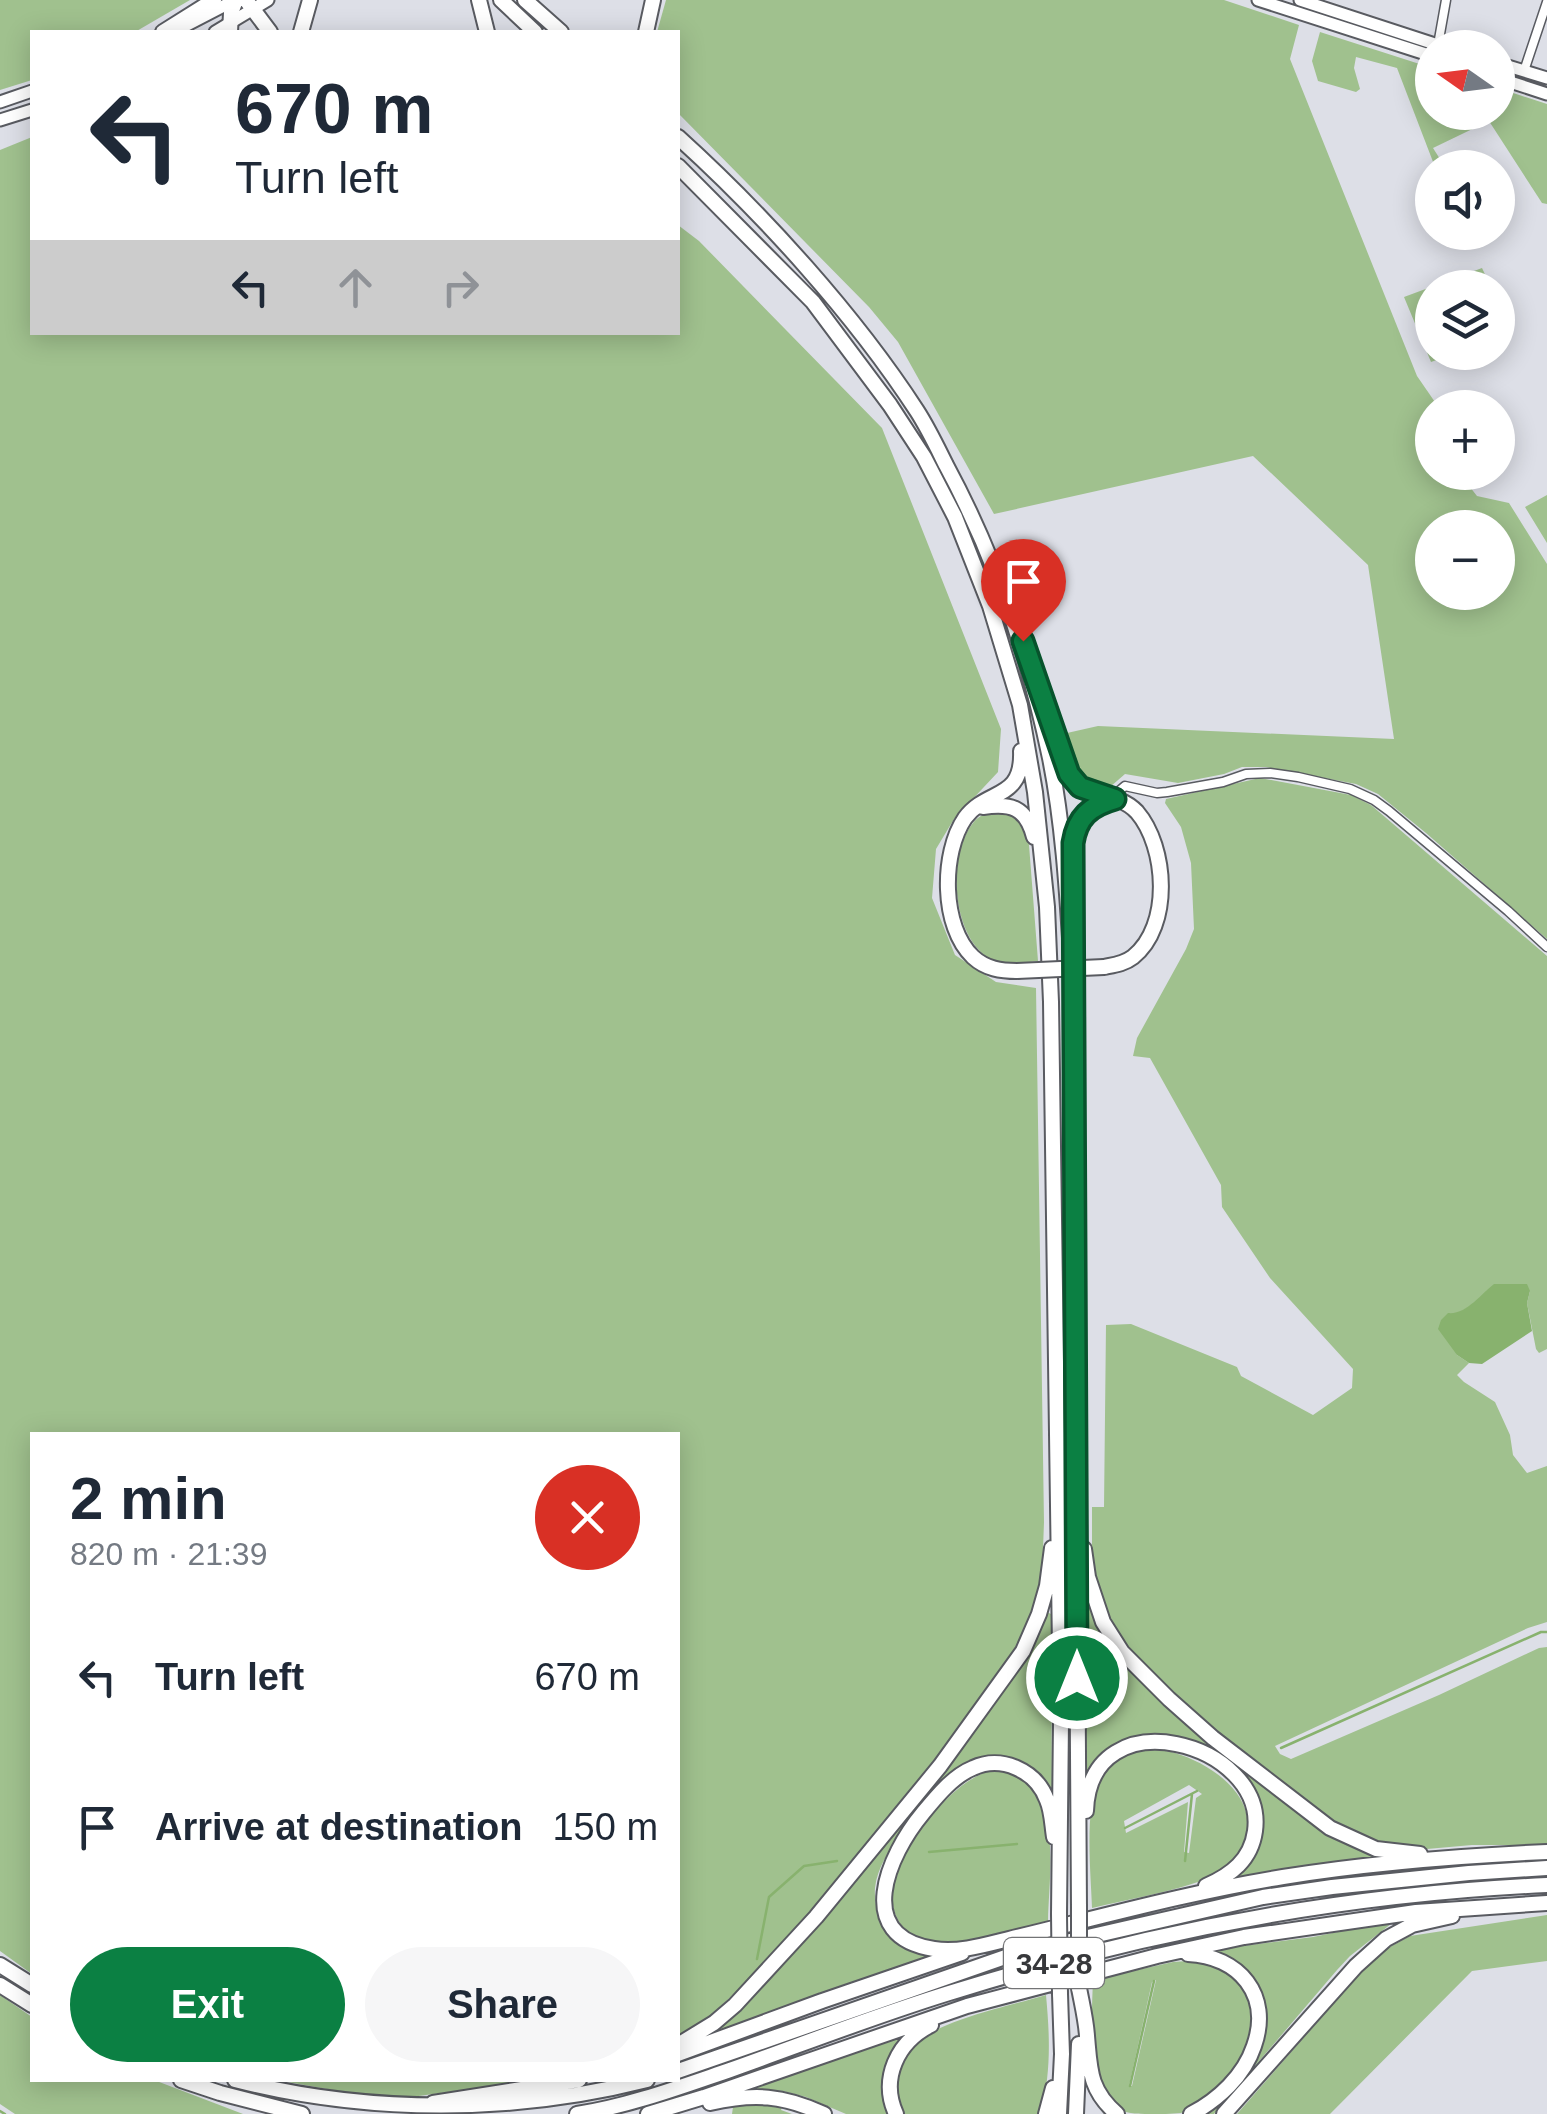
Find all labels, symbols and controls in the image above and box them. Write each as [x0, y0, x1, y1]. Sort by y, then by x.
north arrow [1415, 30, 1515, 130]
map controls [1415, 30, 1515, 610]
icon: left [70, 70, 200, 200]
text: 670 m [235, 70, 433, 148]
button: sound [1415, 150, 1515, 250]
text: Turn left [235, 152, 398, 203]
icon: left [223, 260, 278, 315]
icon: ahead [328, 260, 383, 315]
icon: right [433, 260, 488, 315]
button: layers [1415, 270, 1515, 370]
button: + [1415, 390, 1515, 490]
button: − [1415, 510, 1515, 610]
pin [981, 539, 1066, 642]
icon: arrive [996, 554, 1051, 609]
text: 2 min [70, 1465, 227, 1532]
button: close [535, 1465, 640, 1570]
text: 820 m · 21:39 [70, 1536, 267, 1572]
position arrow [1025, 1626, 1129, 1730]
icon: left [70, 1650, 125, 1705]
text: Turn left [155, 1656, 304, 1698]
text: 670 m [534, 1656, 640, 1698]
icon: arrive [70, 1800, 125, 1855]
text: Arrive at destination [155, 1806, 522, 1848]
text: 150 m [552, 1806, 658, 1848]
road number: 34-28 [1004, 1938, 1104, 1988]
button: Exit [70, 1947, 345, 2062]
button: Share [365, 1947, 640, 2062]

